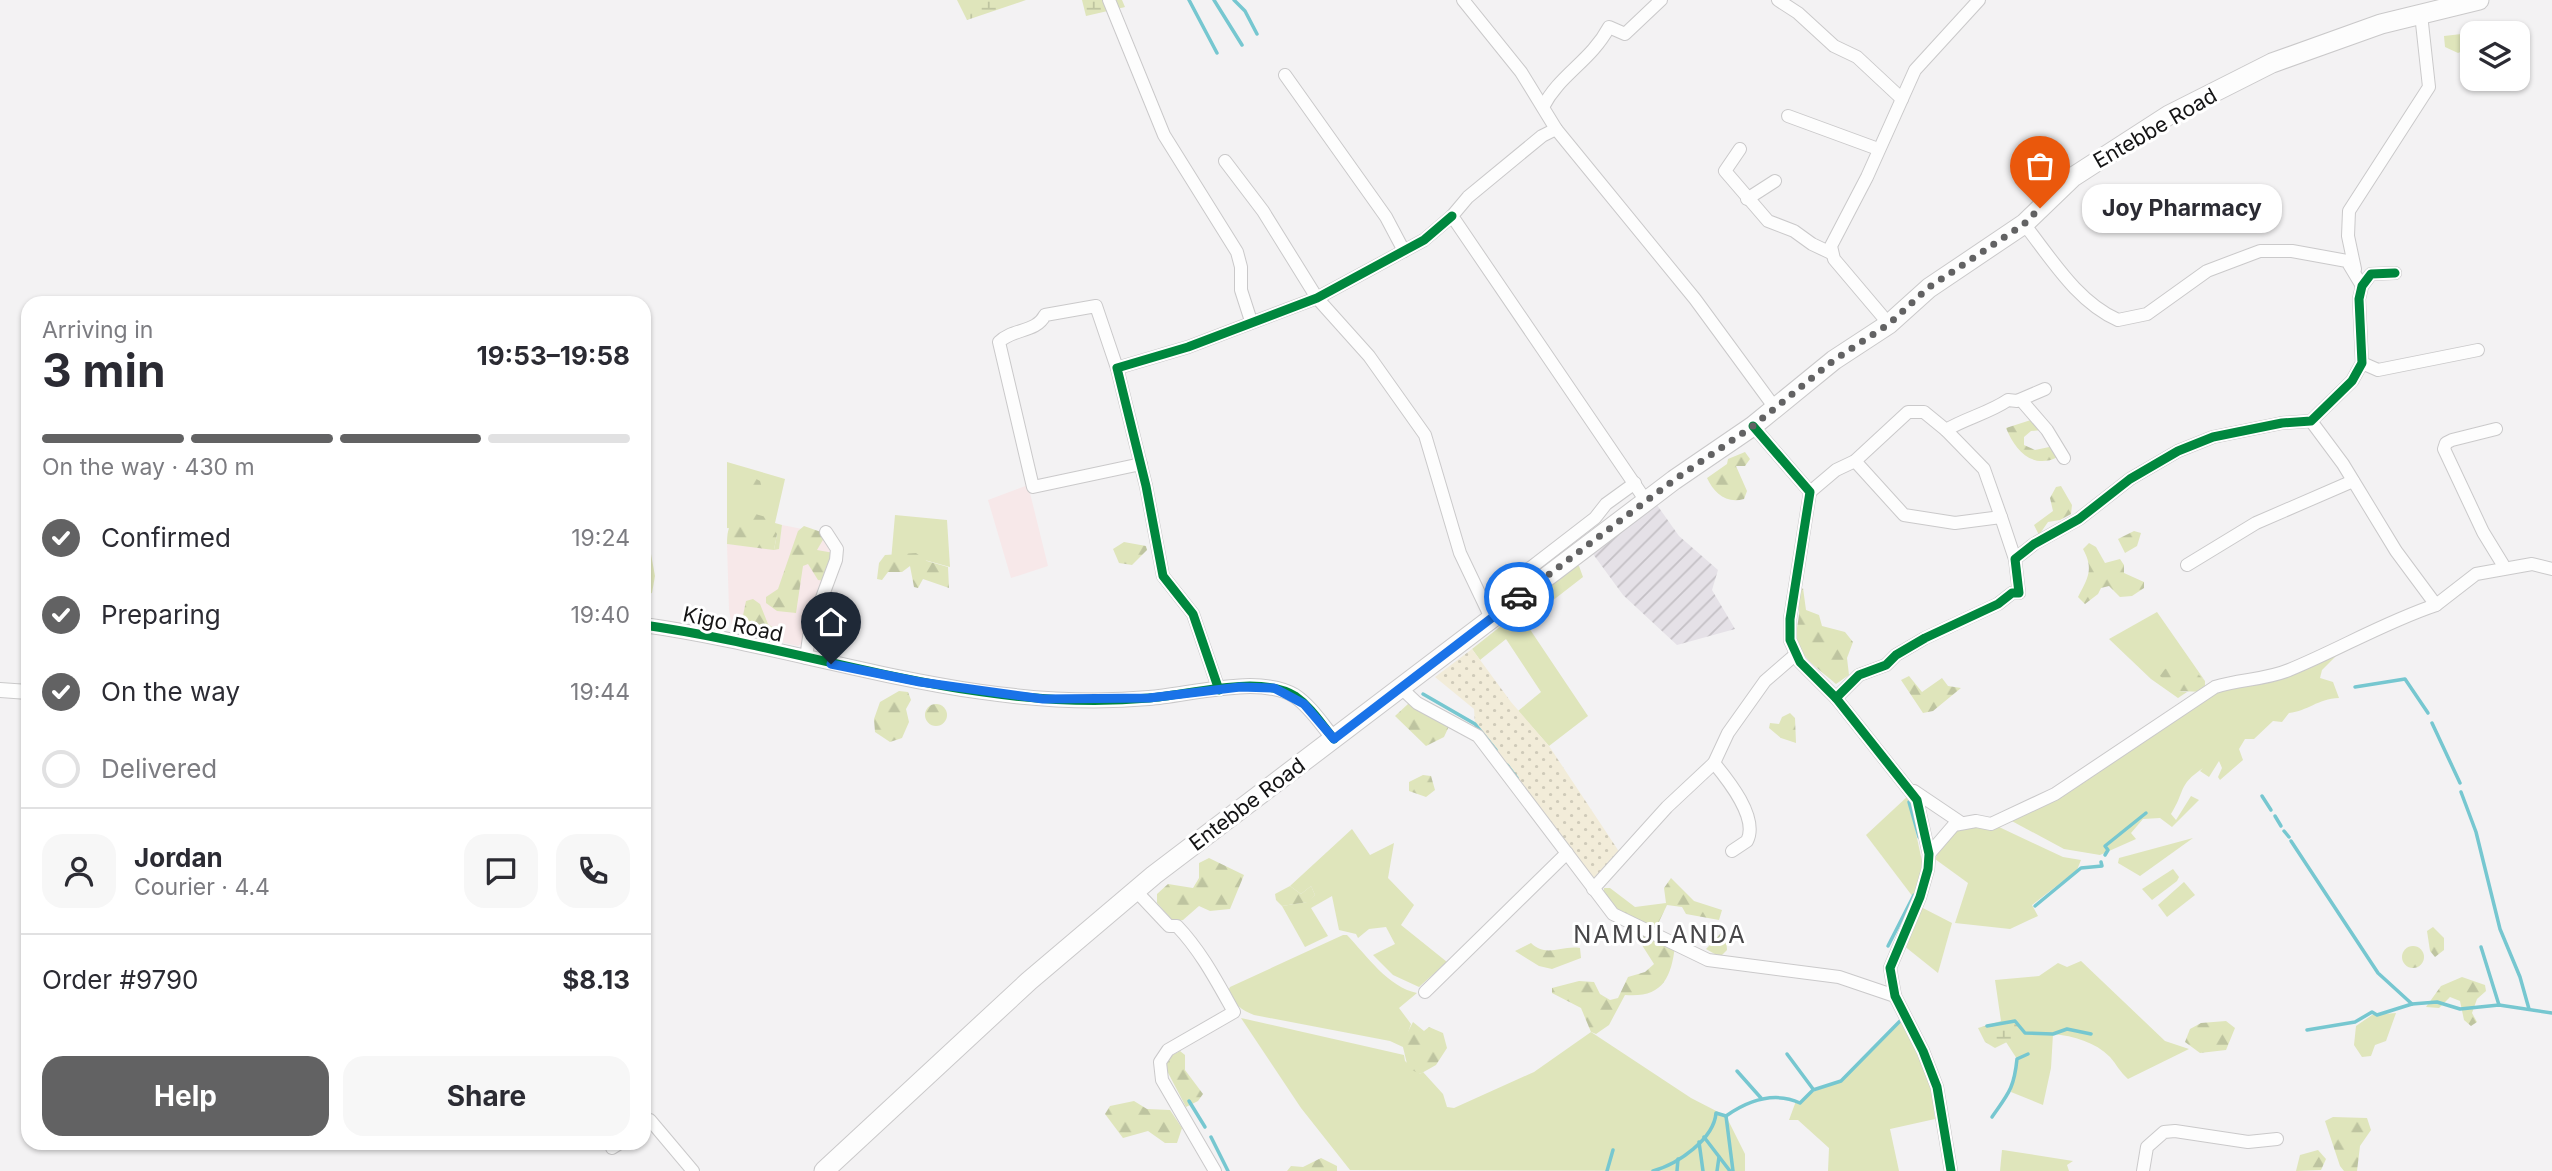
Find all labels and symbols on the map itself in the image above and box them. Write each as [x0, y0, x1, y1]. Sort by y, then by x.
street label: Entebbe Road [2089, 83, 2221, 173]
pin [2010, 136, 2070, 208]
callout: Joy Pharmacy [2082, 184, 2282, 232]
courier [1484, 562, 1554, 632]
pin [801, 592, 861, 664]
street label: Kigo Road [681, 601, 785, 647]
street label: Entebbe Road [1184, 752, 1310, 856]
district label: NAMULANDA [1573, 920, 1747, 949]

